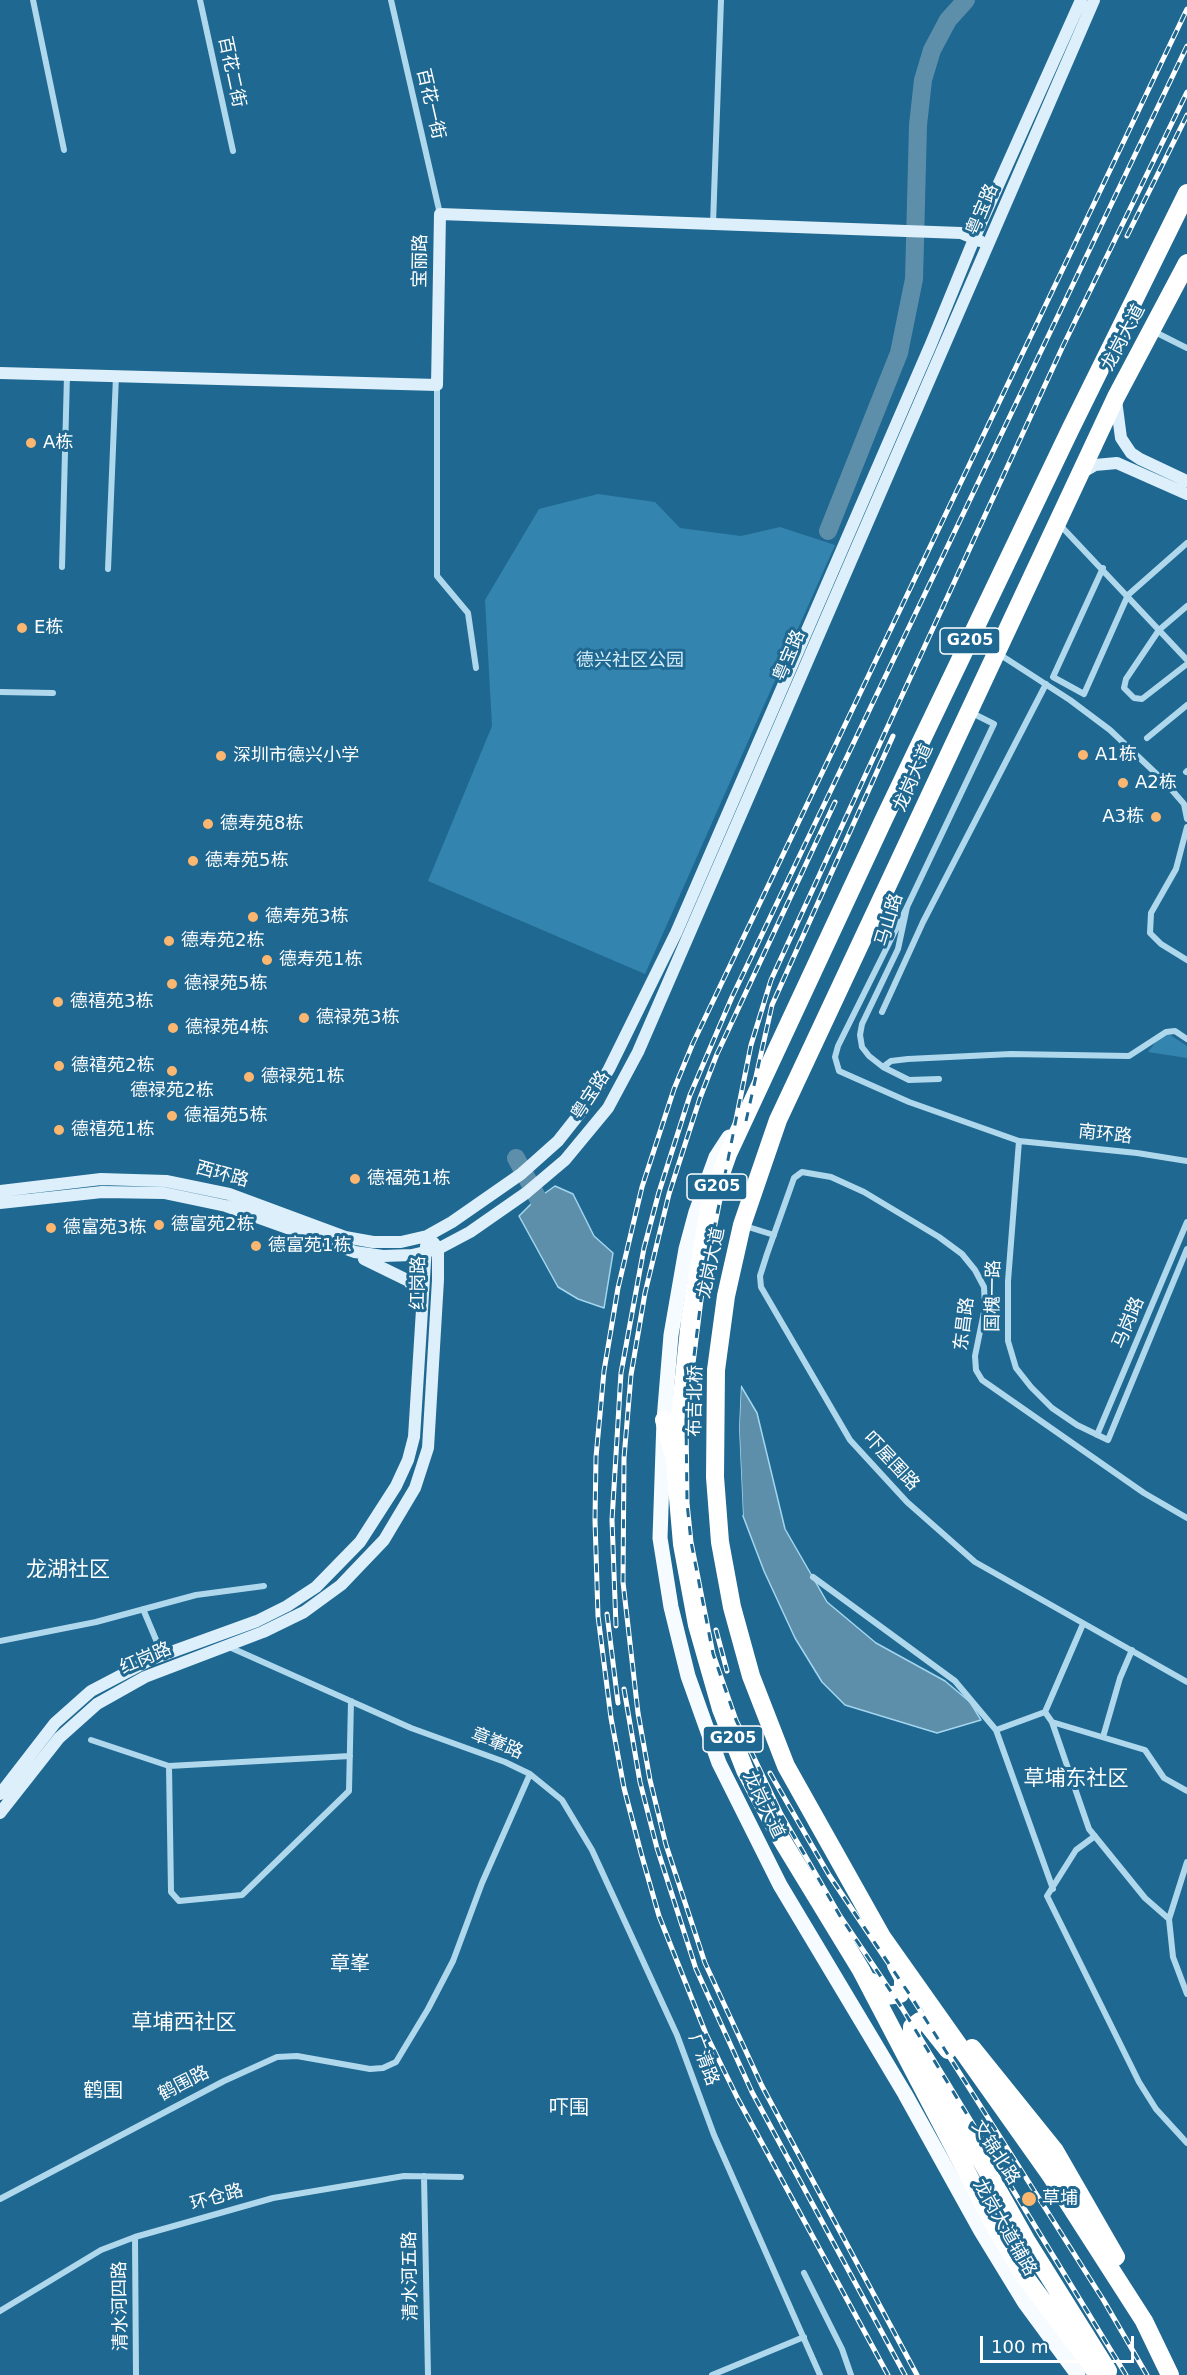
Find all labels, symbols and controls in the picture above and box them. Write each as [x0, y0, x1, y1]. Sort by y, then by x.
street label: 百花二街 [213, 35, 249, 109]
street label: 百花一街 [411, 66, 449, 142]
street label: 粤宝路 [963, 181, 1003, 239]
street label: 宝丽路 [410, 234, 432, 288]
street label: 龙岗大道 [1098, 301, 1150, 375]
place label: A栋 [43, 432, 73, 454]
marker: A栋 [24, 436, 38, 450]
place label: E栋 [34, 617, 63, 639]
marker: E栋 [15, 621, 29, 635]
street label: 粤宝路 [770, 627, 810, 685]
road number: G205 [940, 628, 1000, 654]
park label: 德兴社区公园 [576, 650, 684, 672]
street label: 龙岗大道 [889, 741, 939, 815]
place label: A1栋 [1095, 744, 1137, 766]
place label: 深圳市德兴小学 [233, 745, 359, 767]
marker: A1栋 [1076, 748, 1090, 762]
marker: 深圳市德兴小学 [214, 749, 228, 763]
place label: A2栋 [1135, 772, 1177, 794]
marker: A2栋 [1116, 776, 1130, 790]
place label: A3栋 [1102, 806, 1144, 828]
marker: A3栋 [1149, 810, 1163, 824]
place label: 德寿苑8栋 [220, 813, 303, 835]
marker: 德寿苑8栋 [201, 817, 215, 831]
place label: 德寿苑5栋 [205, 850, 288, 872]
marker: 德寿苑5栋 [186, 854, 200, 868]
street label: 马山路 [872, 891, 908, 949]
place label: 德寿苑3栋 [265, 906, 348, 928]
marker: 德寿苑3栋 [246, 910, 260, 924]
place label: 德寿苑2栋 [181, 930, 264, 952]
marker: 德寿苑2栋 [162, 934, 176, 948]
place label: 德寿苑1栋 [279, 949, 362, 971]
marker: 德寿苑1栋 [260, 953, 274, 967]
place label: 德禄苑5栋 [184, 973, 267, 995]
marker: 德禄苑5栋 [165, 977, 179, 991]
place label: 德禧苑3栋 [70, 991, 153, 1013]
marker: 德禧苑3栋 [51, 995, 65, 1009]
place label: 德禄苑3栋 [316, 1007, 399, 1029]
marker: 德禄苑3栋 [297, 1011, 311, 1025]
place label: 德禄苑4栋 [185, 1017, 268, 1039]
marker: 德禄苑4栋 [166, 1021, 180, 1035]
place label: 德禧苑2栋 [71, 1055, 154, 1077]
marker: 德禧苑2栋 [52, 1059, 66, 1073]
marker: 德禄苑2栋 [165, 1064, 179, 1078]
place label: 德禄苑1栋 [261, 1066, 344, 1088]
street label: 粤宝路 [567, 1067, 615, 1125]
marker: 德禄苑1栋 [242, 1070, 256, 1084]
place label: 德禄苑2栋 [130, 1080, 214, 1102]
place label: 德福苑5栋 [184, 1105, 267, 1127]
marker: 德福苑5栋 [165, 1109, 179, 1123]
place label: 德禧苑1栋 [71, 1119, 154, 1141]
street label: 南环路 [1077, 1121, 1133, 1149]
marker: 德禧苑1栋 [52, 1123, 66, 1137]
street label: 西环路 [193, 1158, 251, 1192]
place label: 德福苑1栋 [367, 1168, 450, 1190]
marker: 德福苑1栋 [348, 1172, 362, 1186]
road number: G205 [687, 1174, 747, 1200]
place label: 德富苑2栋 [171, 1214, 254, 1236]
place label: 德富苑3栋 [63, 1217, 146, 1239]
marker: 德富苑2栋 [152, 1218, 166, 1232]
marker: 德富苑3栋 [44, 1221, 58, 1235]
street label: 龙岗大道 [694, 1226, 730, 1300]
place label: 德富苑1栋 [268, 1235, 351, 1257]
marker: 德富苑1栋 [249, 1239, 263, 1253]
street label: 红岗路 [408, 1256, 430, 1310]
street label: 国槐一路 [983, 1260, 1005, 1332]
street label: 马岗路 [1109, 1294, 1149, 1352]
street label: 东昌路 [951, 1296, 979, 1352]
street label: 布吉北桥 [685, 1365, 707, 1437]
street label: 吓屋围路 [859, 1428, 923, 1496]
district label: 龙湖社区 [26, 1558, 110, 1584]
street label: 红岗路 [117, 1639, 175, 1679]
street label: 章輋路 [468, 1724, 526, 1764]
road number: G205 [703, 1726, 763, 1752]
district label: 草埔东社区 [1024, 1767, 1128, 1793]
street label: 龙岗大道 [738, 1768, 788, 1842]
district label: 章峯 [330, 1953, 370, 1977]
district label: 草埔西社区 [132, 2011, 236, 2037]
street label: 广清路 [683, 2031, 723, 2089]
street label: 鹤围路 [155, 2062, 213, 2106]
district label: 鹤围 [83, 2080, 123, 2104]
district label: 吓围 [549, 2097, 589, 2121]
street label: 文锦北路 [966, 2117, 1024, 2189]
street label: 龙岗大道辅路 [968, 2176, 1040, 2280]
street label: 环仓路 [188, 2180, 246, 2216]
place label: 草埔 [1042, 2188, 1078, 2210]
marker: 草埔 [1020, 2190, 1038, 2208]
street label: 清水河五路 [399, 2231, 423, 2321]
street label: 清水河四路 [109, 2261, 133, 2351]
scale bar [983, 2324, 1138, 2362]
text: 100 m [991, 2336, 1049, 2357]

